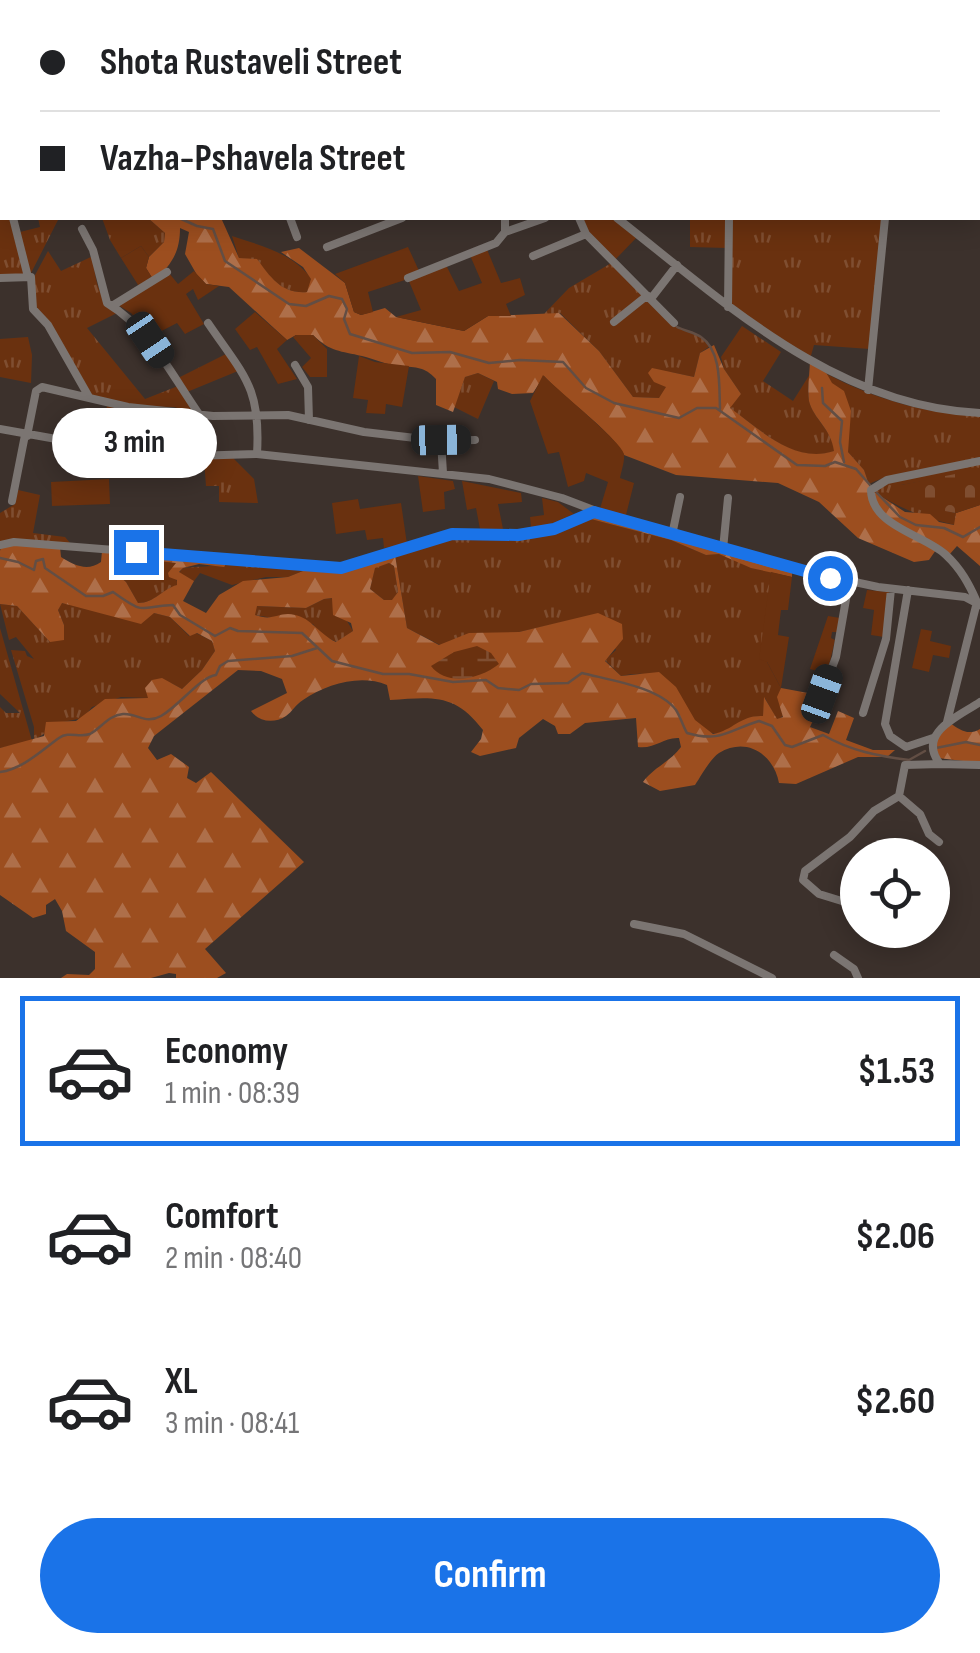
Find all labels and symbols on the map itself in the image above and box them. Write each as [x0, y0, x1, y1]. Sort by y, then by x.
car [121, 307, 179, 373]
callout: 3 min [54, 407, 218, 477]
car [411, 424, 471, 456]
route end [114, 530, 159, 575]
route start [808, 556, 853, 601]
car [798, 661, 846, 727]

